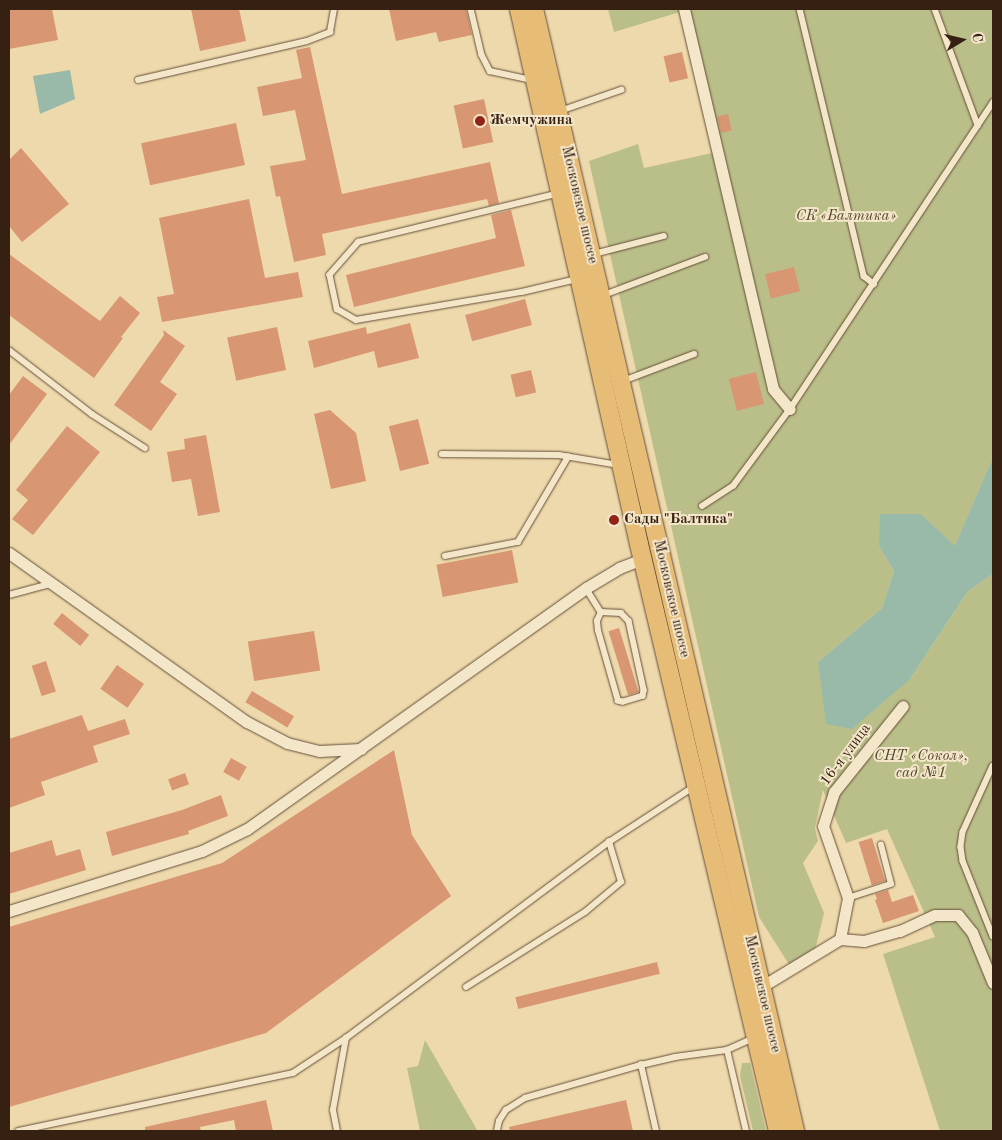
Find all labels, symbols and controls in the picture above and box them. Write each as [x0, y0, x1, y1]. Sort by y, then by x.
north arrow [937, 15, 987, 65]
text: С [969, 32, 984, 43]
place label: Жемчужина [490, 112, 573, 130]
marker: Жемчужина [474, 115, 486, 127]
street label: Московское шоссе [557, 144, 601, 266]
park label: СК «Балтика» [796, 208, 896, 226]
place label: Сады "Балтика" [624, 511, 733, 529]
marker: Сады "Балтика" [608, 514, 620, 526]
street label: Московское шоссе [649, 538, 693, 660]
street label: 16-я улица [817, 720, 875, 790]
park label: СНТ «Сокол», сад №1 [874, 747, 968, 782]
street label: Московское шоссе [740, 933, 784, 1055]

